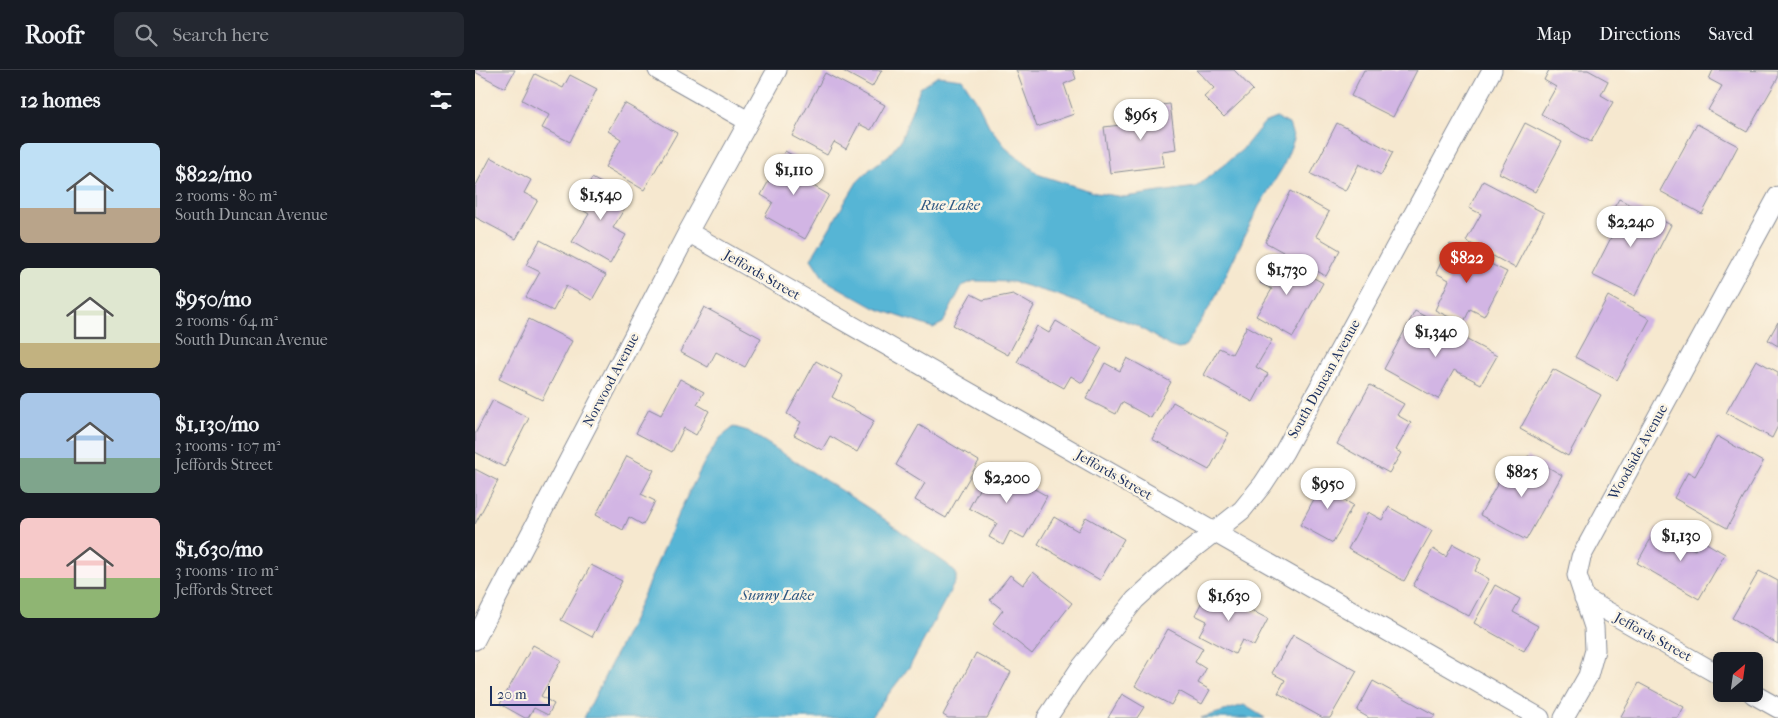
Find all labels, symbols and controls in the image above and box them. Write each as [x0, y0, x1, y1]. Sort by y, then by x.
search box [114, 12, 464, 57]
text: Roofr [25, 21, 84, 49]
icon: search [132, 21, 160, 49]
text: Search here [172, 24, 269, 46]
text: Map [1537, 24, 1571, 45]
text: Directions [1599, 24, 1680, 45]
text: Saved [1708, 24, 1753, 45]
icon: filters [427, 86, 455, 114]
text: 12 homes [20, 88, 101, 112]
pin: $965 [1111, 98, 1171, 141]
text: $965 [1125, 105, 1157, 124]
pin: $1,110 [753, 154, 835, 196]
text: $1,110 [775, 160, 813, 179]
text: $822/mo [175, 162, 252, 186]
icon: home [60, 163, 120, 223]
pin: $1,540 [560, 178, 642, 221]
text: $1,540 [580, 185, 622, 204]
text: 2 rooms · 80 m² [175, 186, 277, 205]
water label: Rue Lake [919, 196, 981, 214]
text: South Duncan Avenue [175, 205, 328, 224]
pin: $2,240 [1590, 206, 1672, 248]
text: $2,240 [1608, 212, 1654, 231]
pin: $822 [1437, 242, 1497, 284]
street label: Jeffords Street [720, 246, 803, 304]
text: $822 [1450, 248, 1484, 267]
pin: $1,730 [1246, 254, 1328, 296]
text: $1,730 [1267, 260, 1307, 279]
text: $950/mo [175, 287, 251, 311]
icon: home [60, 288, 120, 348]
text: 2 rooms · 64 m² [175, 311, 278, 330]
street label: South Duncan Avenue [1284, 316, 1364, 442]
pin: $1,340 [1395, 316, 1477, 358]
text: $1,340 [1415, 322, 1457, 341]
text: South Duncan Avenue [175, 330, 328, 349]
street label: Norwood Avenue [579, 330, 643, 430]
street label: Woodside Avenue [1604, 401, 1671, 504]
text: $1,130/mo [175, 412, 259, 436]
icon: home [60, 413, 120, 473]
text: 3 rooms · 107 m² [175, 436, 281, 455]
street label: Jeffords Street [1072, 446, 1155, 504]
text: Jeffords Street [175, 455, 273, 474]
pin: $825 [1492, 456, 1552, 498]
pin: $2,200 [966, 462, 1048, 504]
text: $825 [1506, 462, 1538, 481]
text: $2,200 [984, 468, 1030, 487]
pin: $950 [1298, 468, 1358, 510]
text: $950 [1312, 474, 1344, 493]
pin: $1,130 [1640, 520, 1722, 562]
text: $1,130 [1662, 526, 1700, 545]
text: $1,630/mo [175, 537, 263, 561]
icon: home [60, 538, 120, 598]
text: 3 rooms · 110 m² [175, 561, 279, 580]
text: Jeffords Street [175, 580, 273, 599]
pin: $1,630 [1188, 580, 1270, 622]
water label: Sunny Lake [739, 586, 814, 604]
text: $1,630 [1208, 586, 1250, 605]
street label: Jeffords Street [1611, 608, 1695, 665]
north arrow [1713, 652, 1763, 702]
map controls [1713, 652, 1763, 702]
scale bar [490, 683, 550, 706]
text: 20 m [497, 686, 527, 703]

